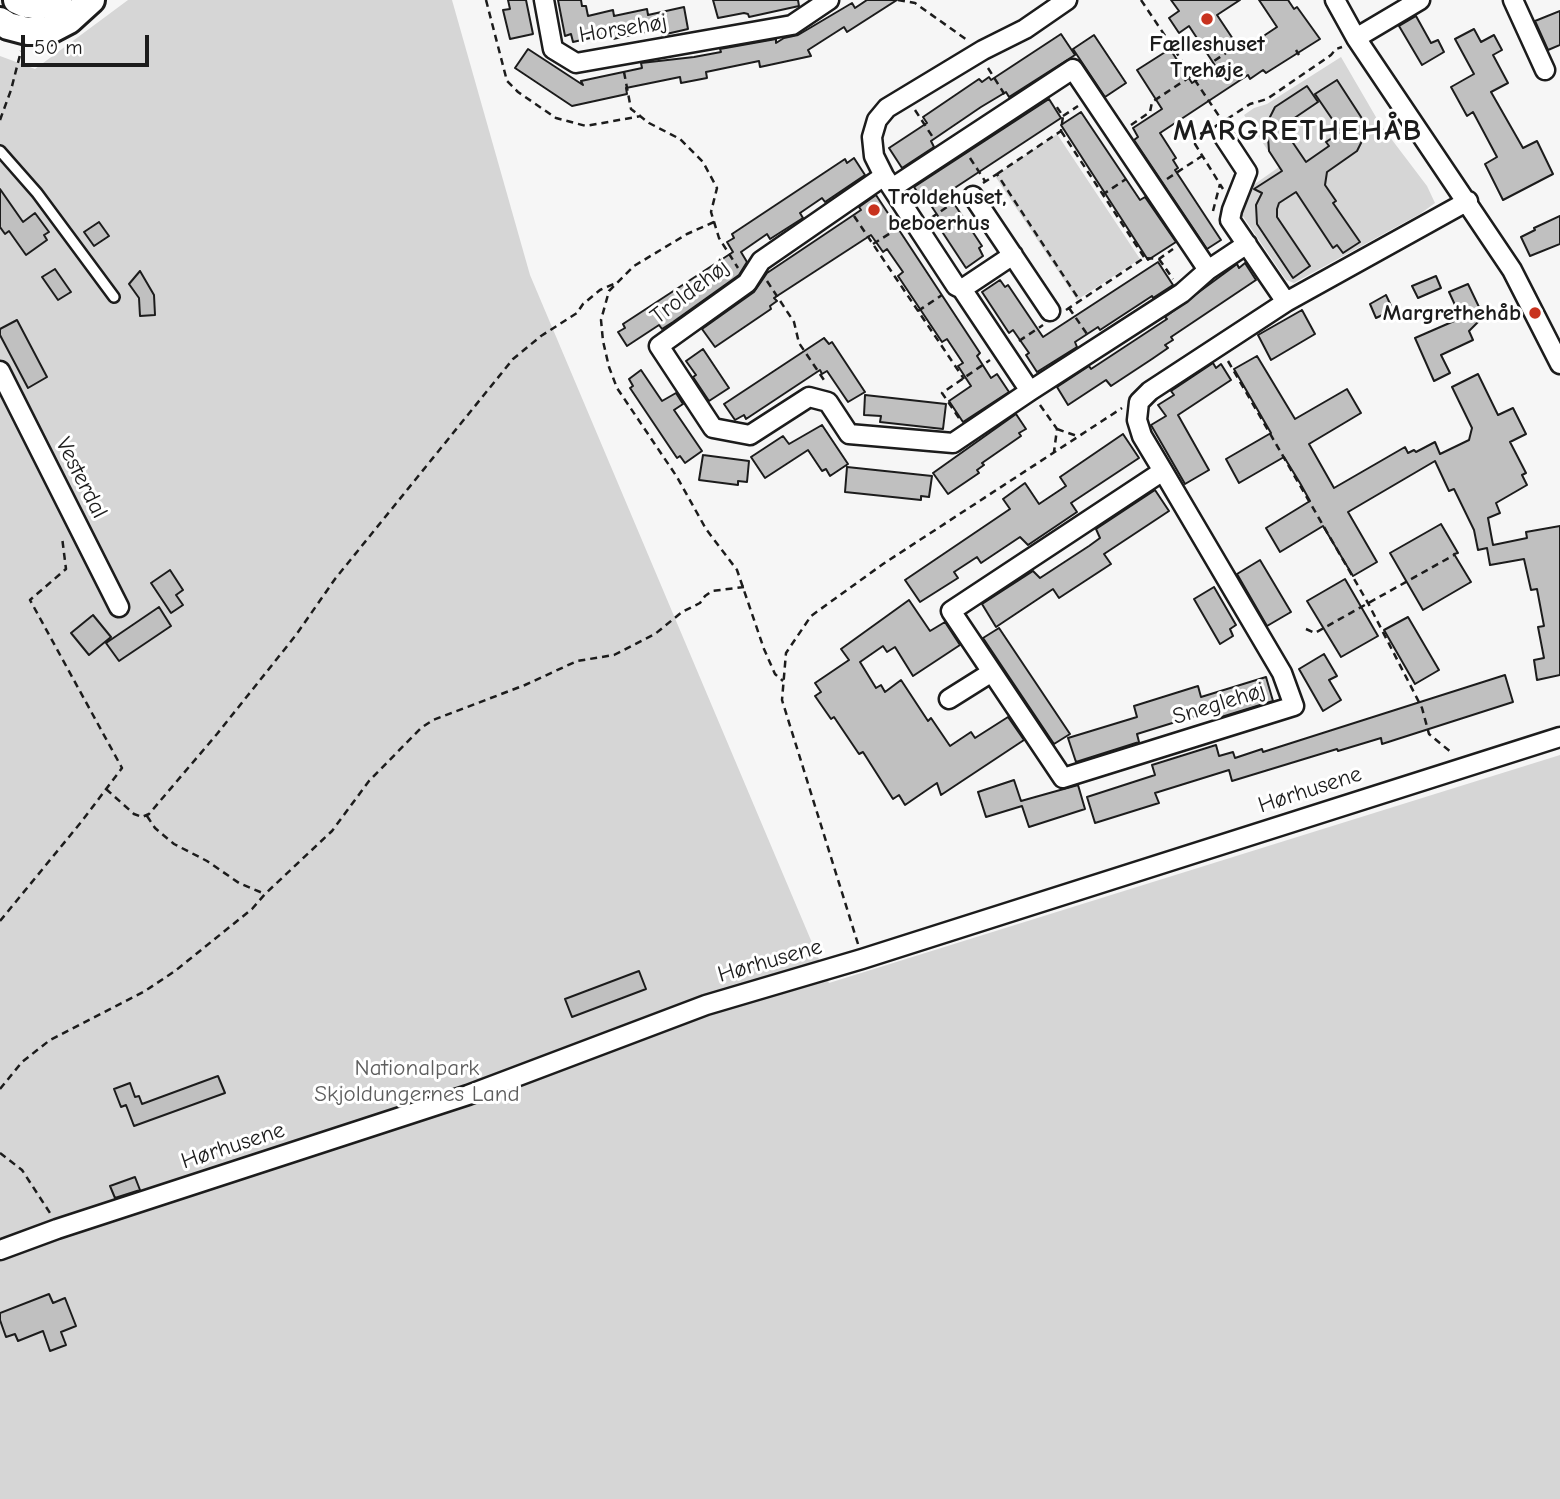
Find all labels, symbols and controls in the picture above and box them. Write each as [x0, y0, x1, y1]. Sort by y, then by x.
street label: Horsehøj [577, 8, 669, 50]
marker: Fælleshuset Trehøje [1199, 11, 1215, 27]
scale bar [24, 21, 152, 65]
place label: Fælleshuset Trehøje [1149, 30, 1265, 84]
text: 50 m [34, 35, 83, 59]
district label: MARGRETHEHÅB [1175, 114, 1421, 150]
place label: Troldehuset, beboerhus [888, 183, 1007, 237]
marker: Troldehuset, beboerhus [866, 202, 882, 218]
street label: Troldehøj [645, 253, 735, 331]
place label: Margrethehåb [1383, 299, 1521, 327]
marker: Margrethehåb [1527, 305, 1543, 321]
street label: Vesterdal [49, 433, 113, 523]
street label: Sneglehøj [1169, 677, 1269, 731]
street label: Hørhusene [1255, 760, 1365, 820]
street label: Hørhusene [715, 933, 825, 989]
park label: Nationalpark Skjoldungernes Land [314, 1054, 520, 1108]
street label: Hørhusene [178, 1116, 288, 1176]

